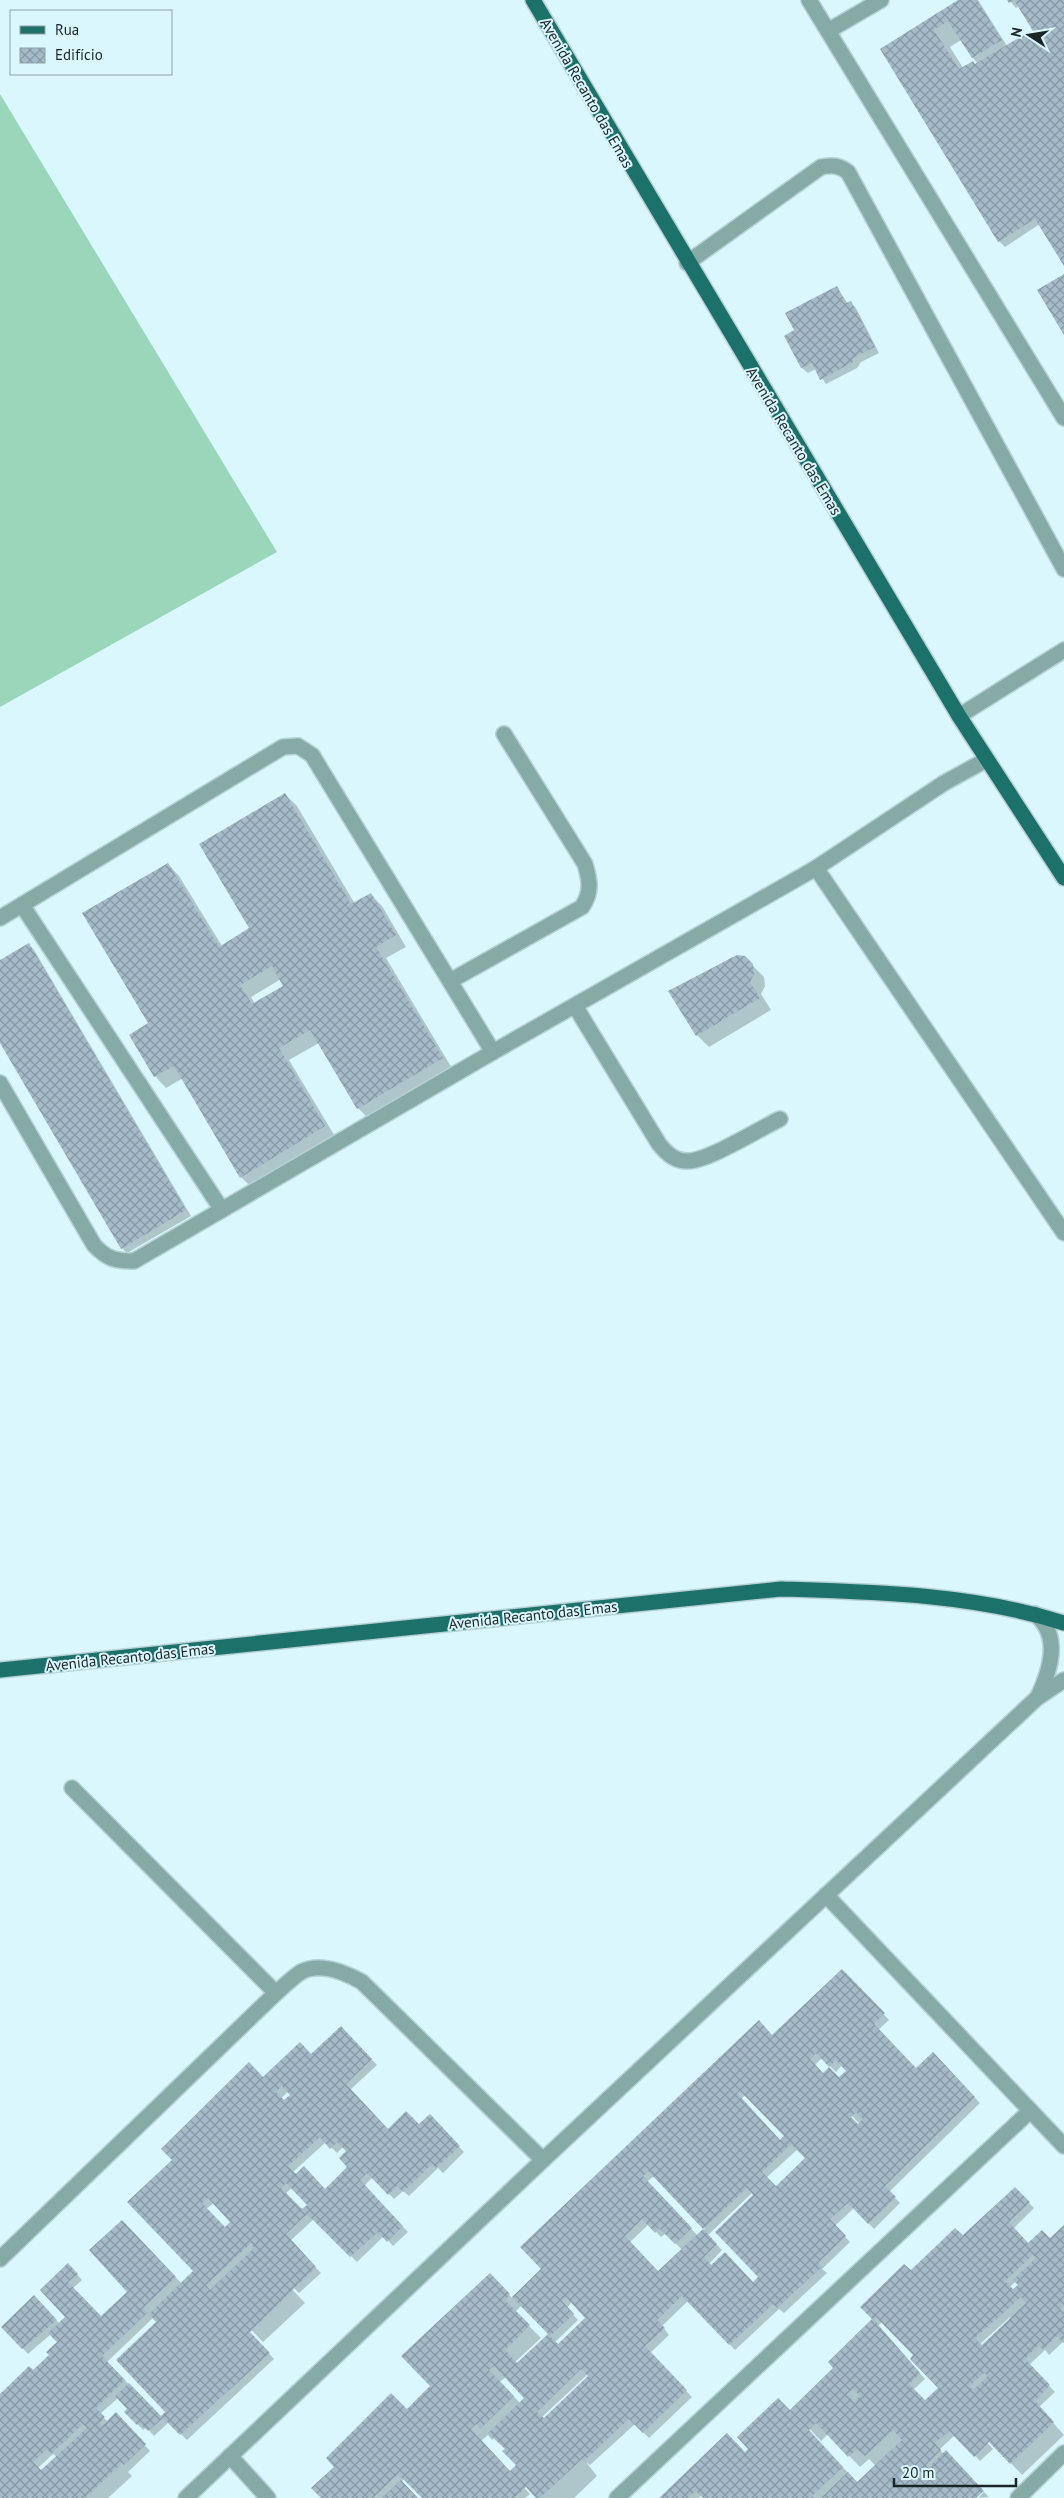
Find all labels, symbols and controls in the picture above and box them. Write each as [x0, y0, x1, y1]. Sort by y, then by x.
legend [10, 10, 172, 75]
north arrow [1004, 10, 1054, 60]
street label: Avenida Recanto das Emas [536, 15, 638, 171]
text: Rua [55, 20, 79, 39]
text: N [1007, 26, 1026, 39]
text: Edifício [55, 45, 103, 64]
street label: Avenida Recanto das Emas [742, 363, 846, 519]
street label: Avenida Recanto das Emas [448, 1597, 618, 1633]
street label: Avenida Recanto das Emas [45, 1639, 215, 1675]
scale bar [894, 2456, 1016, 2488]
text: 20 m [902, 2463, 935, 2482]

